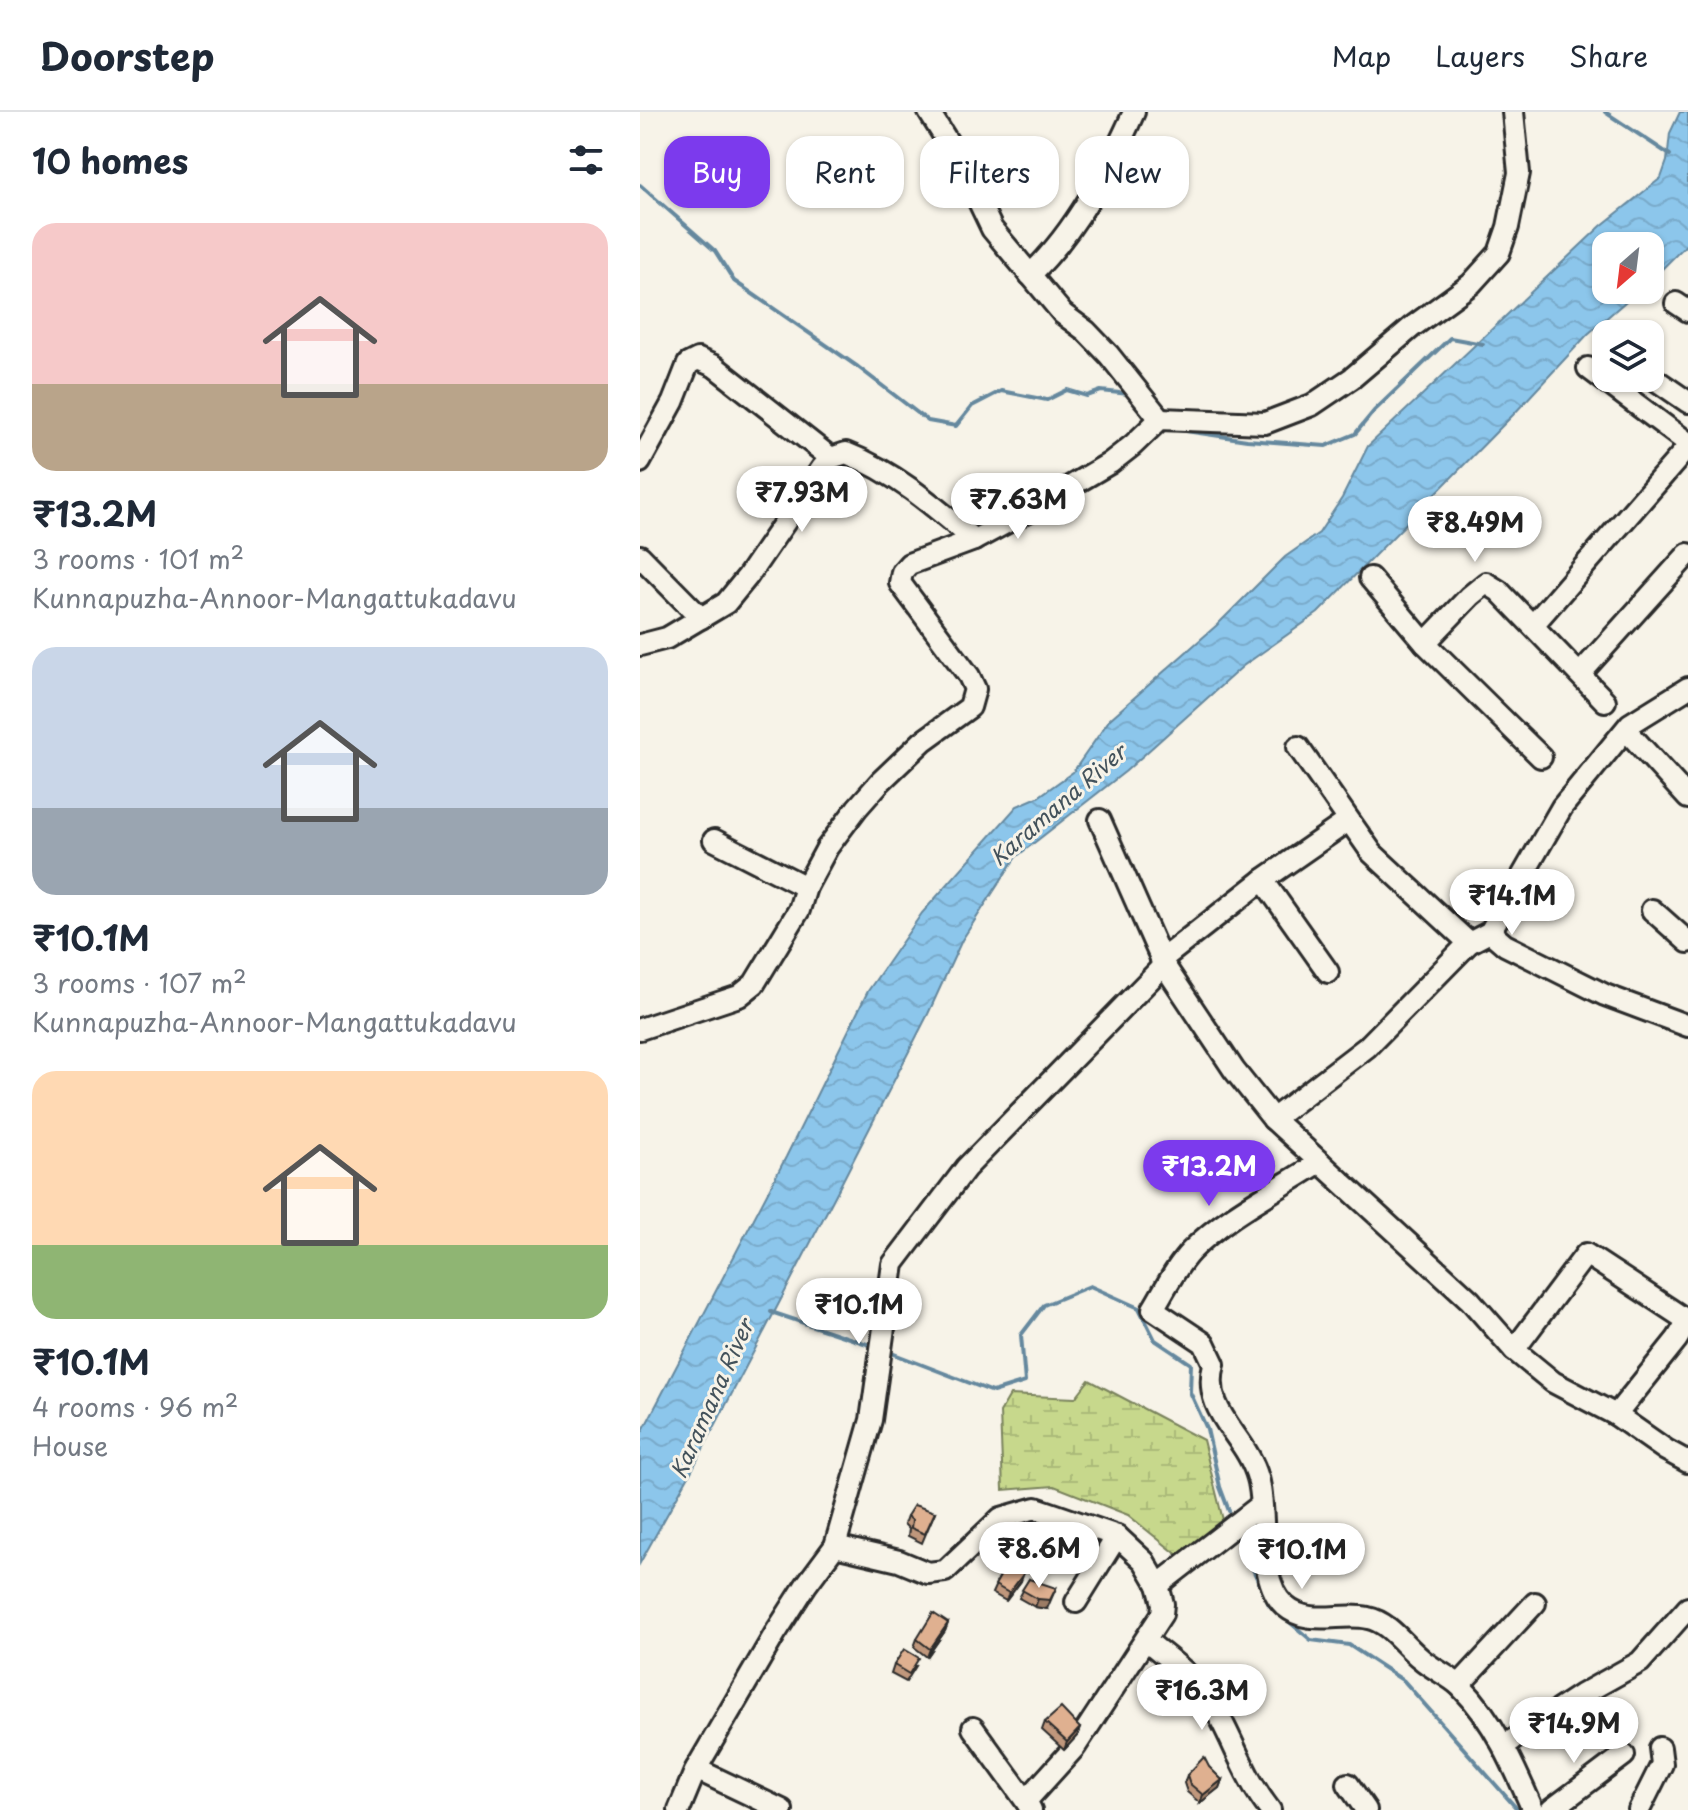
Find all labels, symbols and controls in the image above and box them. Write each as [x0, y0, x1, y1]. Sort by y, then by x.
text: Doorstep [40, 27, 215, 84]
text: Map [1331, 34, 1391, 77]
text: Layers [1435, 34, 1525, 77]
text: Share [1569, 34, 1648, 77]
text: 10 homes [32, 134, 188, 186]
chip: Buy [664, 136, 770, 208]
chip: Rent [786, 136, 904, 208]
chip: Filters [920, 136, 1059, 208]
chip: New [1075, 136, 1189, 208]
icon: filters [564, 138, 608, 182]
north arrow [1592, 232, 1664, 304]
map controls [1592, 232, 1664, 392]
icon: home [248, 275, 392, 419]
button: layers [1592, 320, 1664, 392]
pin: ₹7.93M [737, 466, 867, 534]
text: ₹7.93M [754, 472, 850, 511]
pin: ₹7.63M [953, 473, 1083, 541]
text: ₹7.63M [969, 479, 1067, 518]
text: ₹13.2M [32, 487, 157, 539]
pin: ₹8.49M [1410, 496, 1540, 564]
text: ₹8.49M [1426, 502, 1524, 541]
text: 3 rooms · 101 m² [32, 539, 244, 578]
text: Kunnapuzha-Annoor-Mangattukadavu [32, 578, 517, 617]
icon: home [248, 699, 392, 843]
water label: Karamana River [982, 733, 1135, 872]
pin: ₹14.1M [1447, 869, 1577, 937]
text: ₹14.1M [1468, 875, 1556, 914]
text: ₹10.1M [32, 911, 150, 963]
text: 3 rooms · 107 m² [32, 963, 247, 1002]
text: Kunnapuzha-Annoor-Mangattukadavu [32, 1002, 517, 1041]
icon: home [248, 1123, 392, 1267]
pin: ₹13.2M [1144, 1140, 1274, 1208]
text: ₹13.2M [1161, 1146, 1257, 1185]
pin: ₹10.1M [794, 1278, 924, 1346]
text: ₹10.1M [814, 1284, 904, 1323]
water label: Karamana River [661, 1311, 762, 1483]
text: ₹10.1M [32, 1335, 150, 1387]
text: 4 rooms · 96 m² [32, 1387, 238, 1426]
text: House [32, 1426, 108, 1465]
pin: ₹8.6M [983, 1522, 1095, 1590]
pin: ₹10.1M [1237, 1523, 1367, 1591]
text: ₹8.6M [997, 1528, 1081, 1567]
text: ₹10.1M [1257, 1529, 1347, 1568]
pin: ₹16.3M [1137, 1664, 1267, 1732]
text: ₹16.3M [1155, 1670, 1249, 1709]
pin: ₹14.9M [1509, 1697, 1639, 1765]
text: ₹14.9M [1527, 1703, 1621, 1742]

